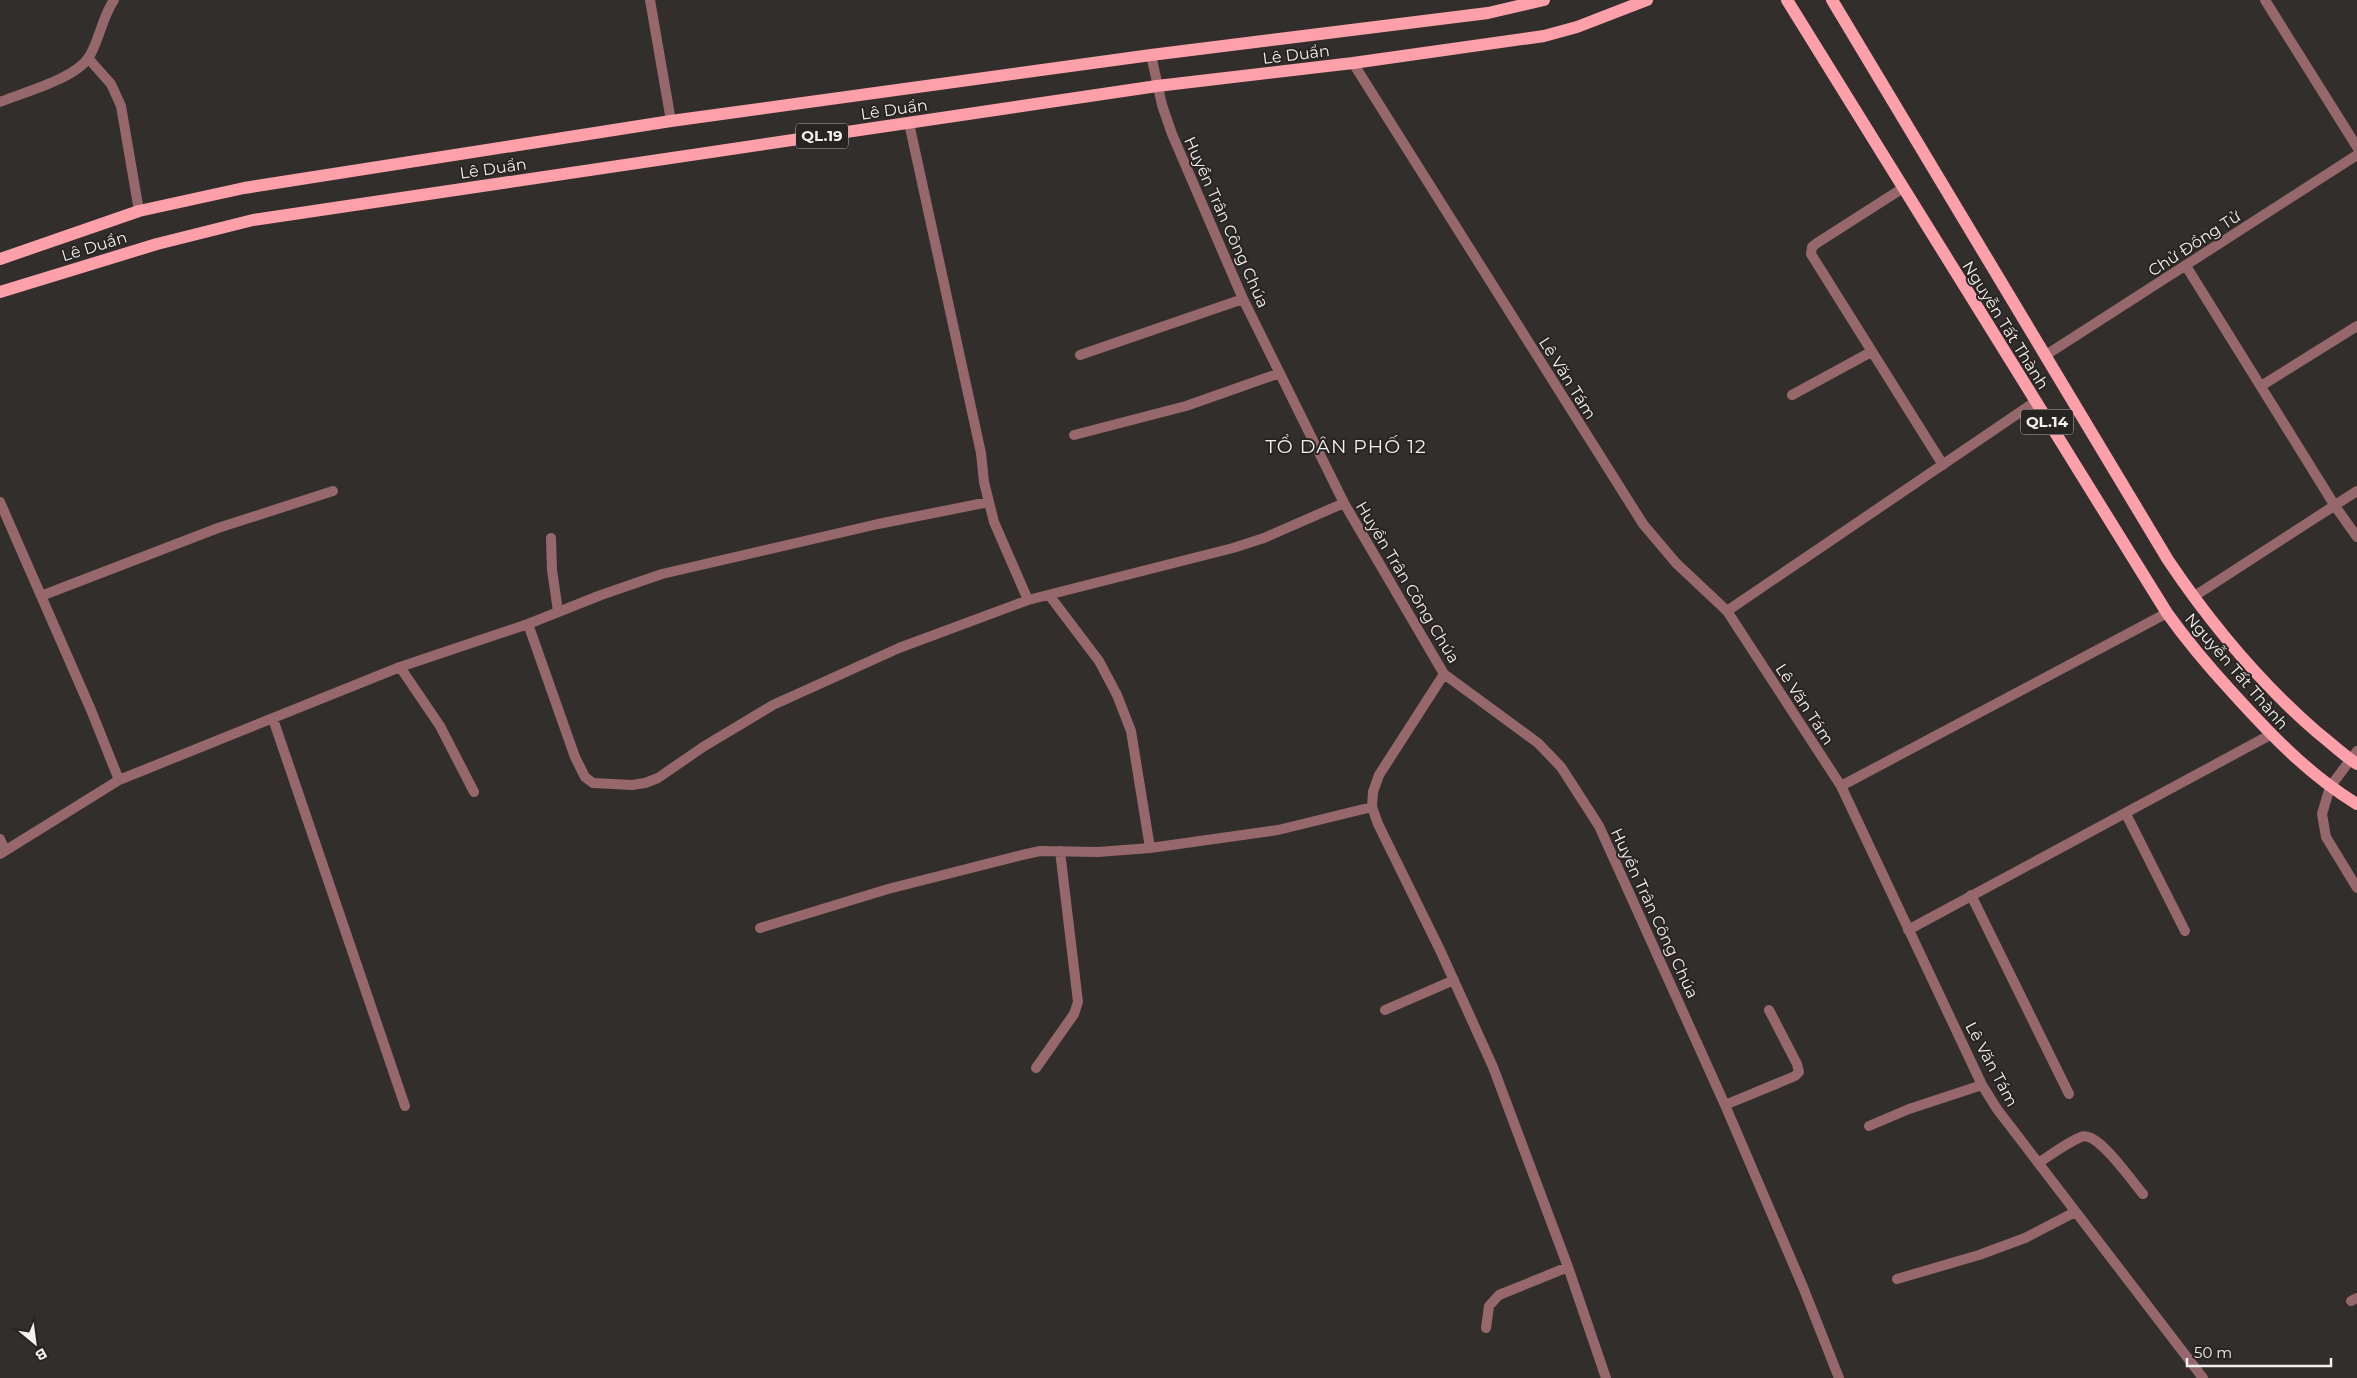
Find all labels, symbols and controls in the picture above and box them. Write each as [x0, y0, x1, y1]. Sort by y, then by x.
street label: Lê Duẩn [1261, 41, 1331, 68]
street label: Lê Duẩn [859, 95, 929, 124]
road number: QL.19 [796, 124, 848, 148]
street label: Huyền Trân Công Chúa [1180, 134, 1273, 311]
street label: Lê Duẩn [458, 154, 528, 183]
street label: Chử Đồng Tử [2145, 206, 2244, 280]
street label: Lê Duẩn [59, 228, 129, 265]
street label: Nguyễn Tất Thành [1958, 258, 2053, 393]
street label: Lê Văn Tám [1535, 334, 1600, 423]
road number: QL.14 [2021, 410, 2073, 434]
district label: TỔ DÂN PHỐ 12 [1265, 434, 1427, 458]
street label: Huyền Trân Công Chúa [1352, 498, 1463, 667]
street label: Nguyễn Tất Thành [2181, 609, 2292, 733]
street label: Lê Văn Tám [1771, 660, 1838, 748]
street label: Huyền Trân Công Chúa [1607, 825, 1702, 1001]
street label: Lê Văn Tám [1961, 1019, 2022, 1110]
north arrow [10, 1318, 60, 1368]
scale bar [2187, 1336, 2331, 1368]
text: 50 m [2194, 1343, 2232, 1362]
text: B [32, 1344, 50, 1365]

